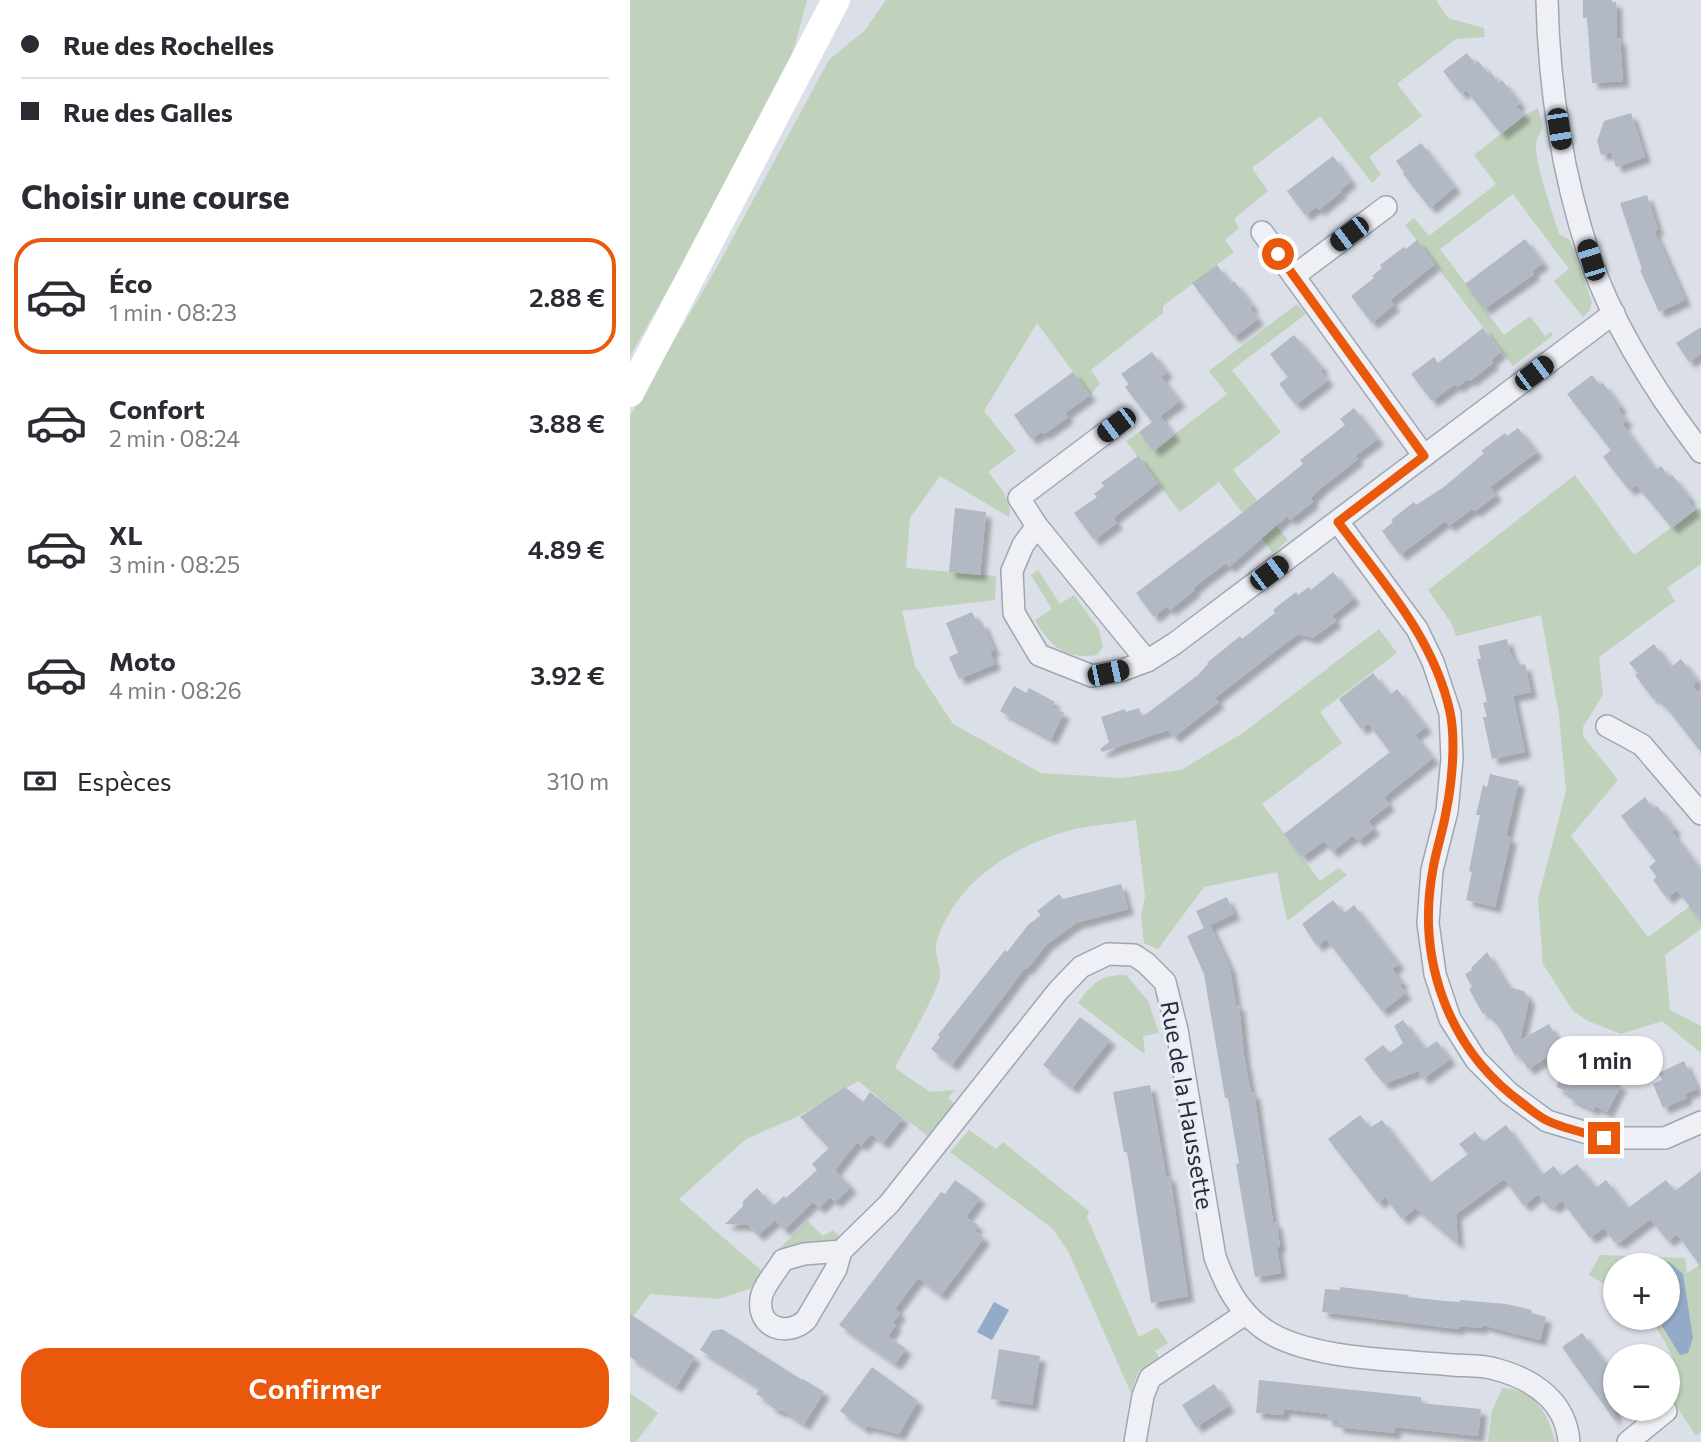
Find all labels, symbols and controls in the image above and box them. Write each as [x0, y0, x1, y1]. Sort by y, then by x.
text: Rue des Rochelles [63, 29, 274, 60]
text: Rue des Galles [63, 96, 233, 127]
car [1546, 107, 1573, 151]
text: Choisir une course [21, 176, 290, 216]
car [1326, 213, 1373, 255]
car [1575, 237, 1608, 283]
route start [1262, 238, 1294, 270]
icon: car [25, 265, 88, 328]
text: Éco [109, 267, 153, 298]
text: 2.88 € [529, 281, 605, 312]
text: 1 min · 08:23 [109, 298, 237, 326]
car [1511, 352, 1558, 394]
icon: car [25, 391, 88, 454]
text: Confort [109, 393, 205, 424]
car [1093, 404, 1140, 446]
text: 3.88 € [529, 407, 605, 438]
text: 2 min · 08:24 [109, 424, 240, 452]
icon: car [25, 517, 88, 580]
text: XL [109, 519, 143, 550]
text: 4.89 € [528, 533, 605, 564]
text: 3 min · 08:25 [109, 550, 240, 578]
car [1246, 552, 1293, 594]
icon: car [25, 643, 88, 706]
text: Moto [109, 645, 176, 676]
car [1086, 658, 1131, 688]
text: 3.92 € [530, 659, 605, 690]
text: 4 min · 08:26 [109, 676, 242, 704]
icon: cash [21, 762, 59, 800]
text: Espèces [77, 765, 172, 796]
text: 310 m [547, 767, 609, 795]
street label: Rue de la Haussette [1155, 998, 1221, 1212]
callout: 1 min [1546, 1036, 1662, 1086]
text: 1 min [1578, 1046, 1632, 1074]
route end [1588, 1122, 1620, 1154]
map controls [1603, 1253, 1680, 1421]
button: + [1603, 1253, 1680, 1330]
button: − [1603, 1344, 1680, 1421]
button: Confirmer [21, 1348, 609, 1428]

